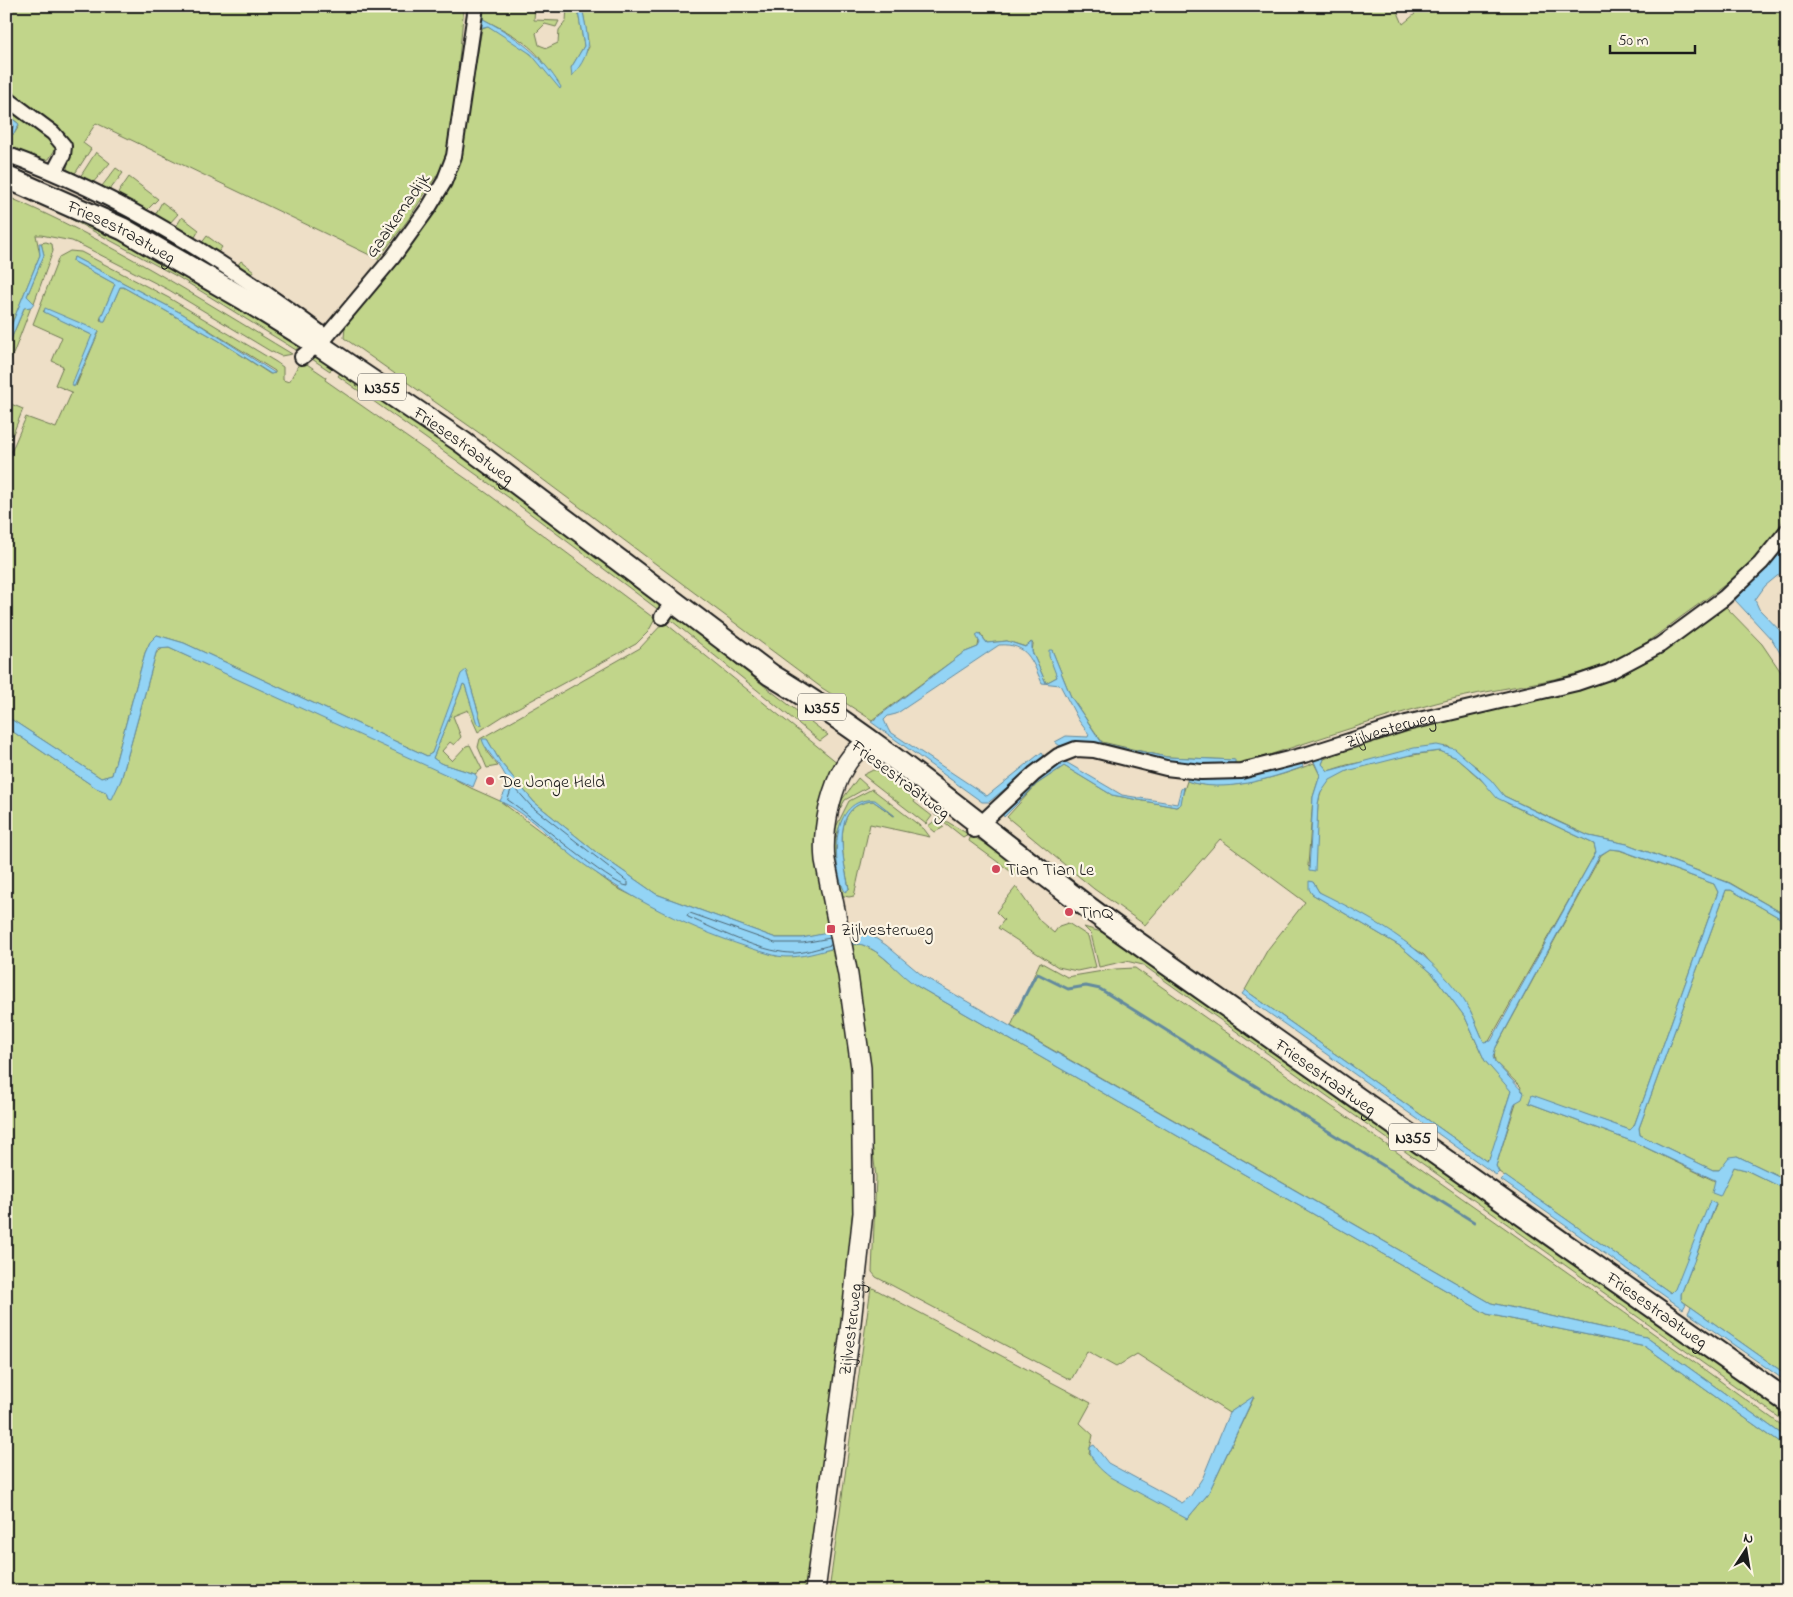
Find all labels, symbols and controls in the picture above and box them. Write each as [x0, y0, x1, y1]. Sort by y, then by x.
scale bar [1610, 22, 1696, 54]
text: 50 m [1618, 30, 1649, 52]
street label: Gaaikemadijk [360, 168, 438, 264]
street label: Friesestraatweg [62, 194, 180, 273]
road number: N355 [358, 374, 406, 401]
street label: Friesestraatweg [406, 401, 519, 493]
road number: N355 [798, 694, 846, 720]
street label: Zijlvesterweg [1343, 706, 1438, 756]
street label: Friesestraatweg [843, 734, 955, 827]
place label: De Jonge Held [499, 770, 605, 797]
marker: De Jonge Held [484, 775, 496, 787]
place label: Tian Tian Le [1006, 858, 1095, 884]
marker: Tian Tian Le [990, 863, 1002, 875]
place label: TinQ [1079, 901, 1113, 927]
marker: TinQ [1063, 906, 1075, 918]
place label: Zijlvesterweg [841, 918, 933, 945]
marker: Zijlvesterweg [825, 923, 837, 935]
street label: Friesestraatweg [1268, 1033, 1381, 1124]
road number: N355 [1389, 1124, 1437, 1150]
street label: Friesestraatweg [1599, 1266, 1712, 1357]
street label: Zijlvesterweg [833, 1282, 871, 1377]
north arrow [1720, 1524, 1770, 1574]
text: N [1742, 1527, 1755, 1550]

